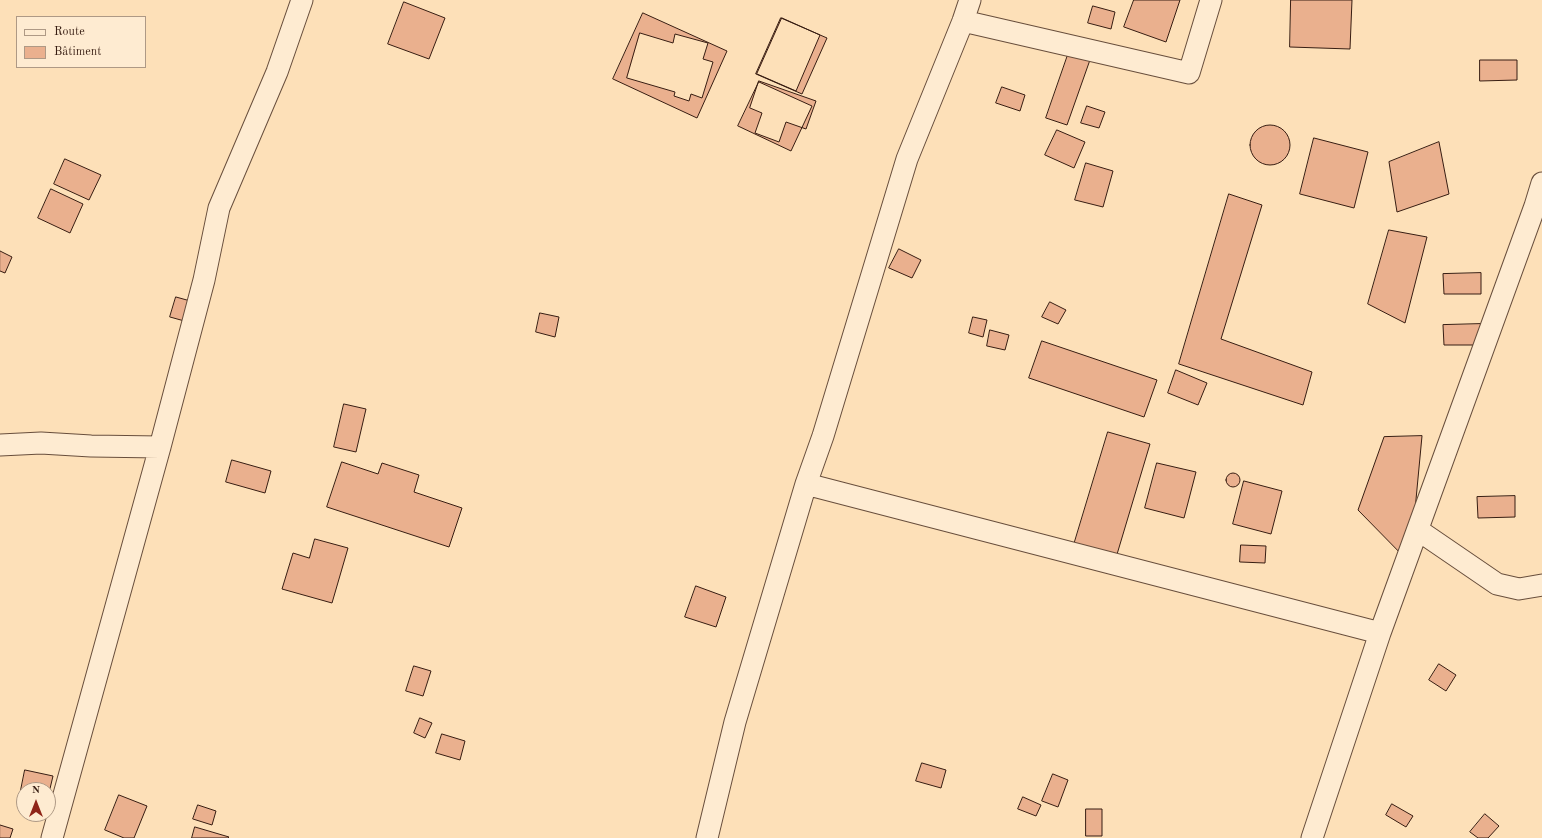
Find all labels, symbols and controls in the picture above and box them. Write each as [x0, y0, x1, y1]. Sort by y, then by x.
legend [16, 16, 146, 68]
text: Route [54, 26, 85, 38]
text: Bâtiment [54, 46, 101, 58]
north arrow [16, 782, 56, 822]
text: N [32, 785, 40, 796]

